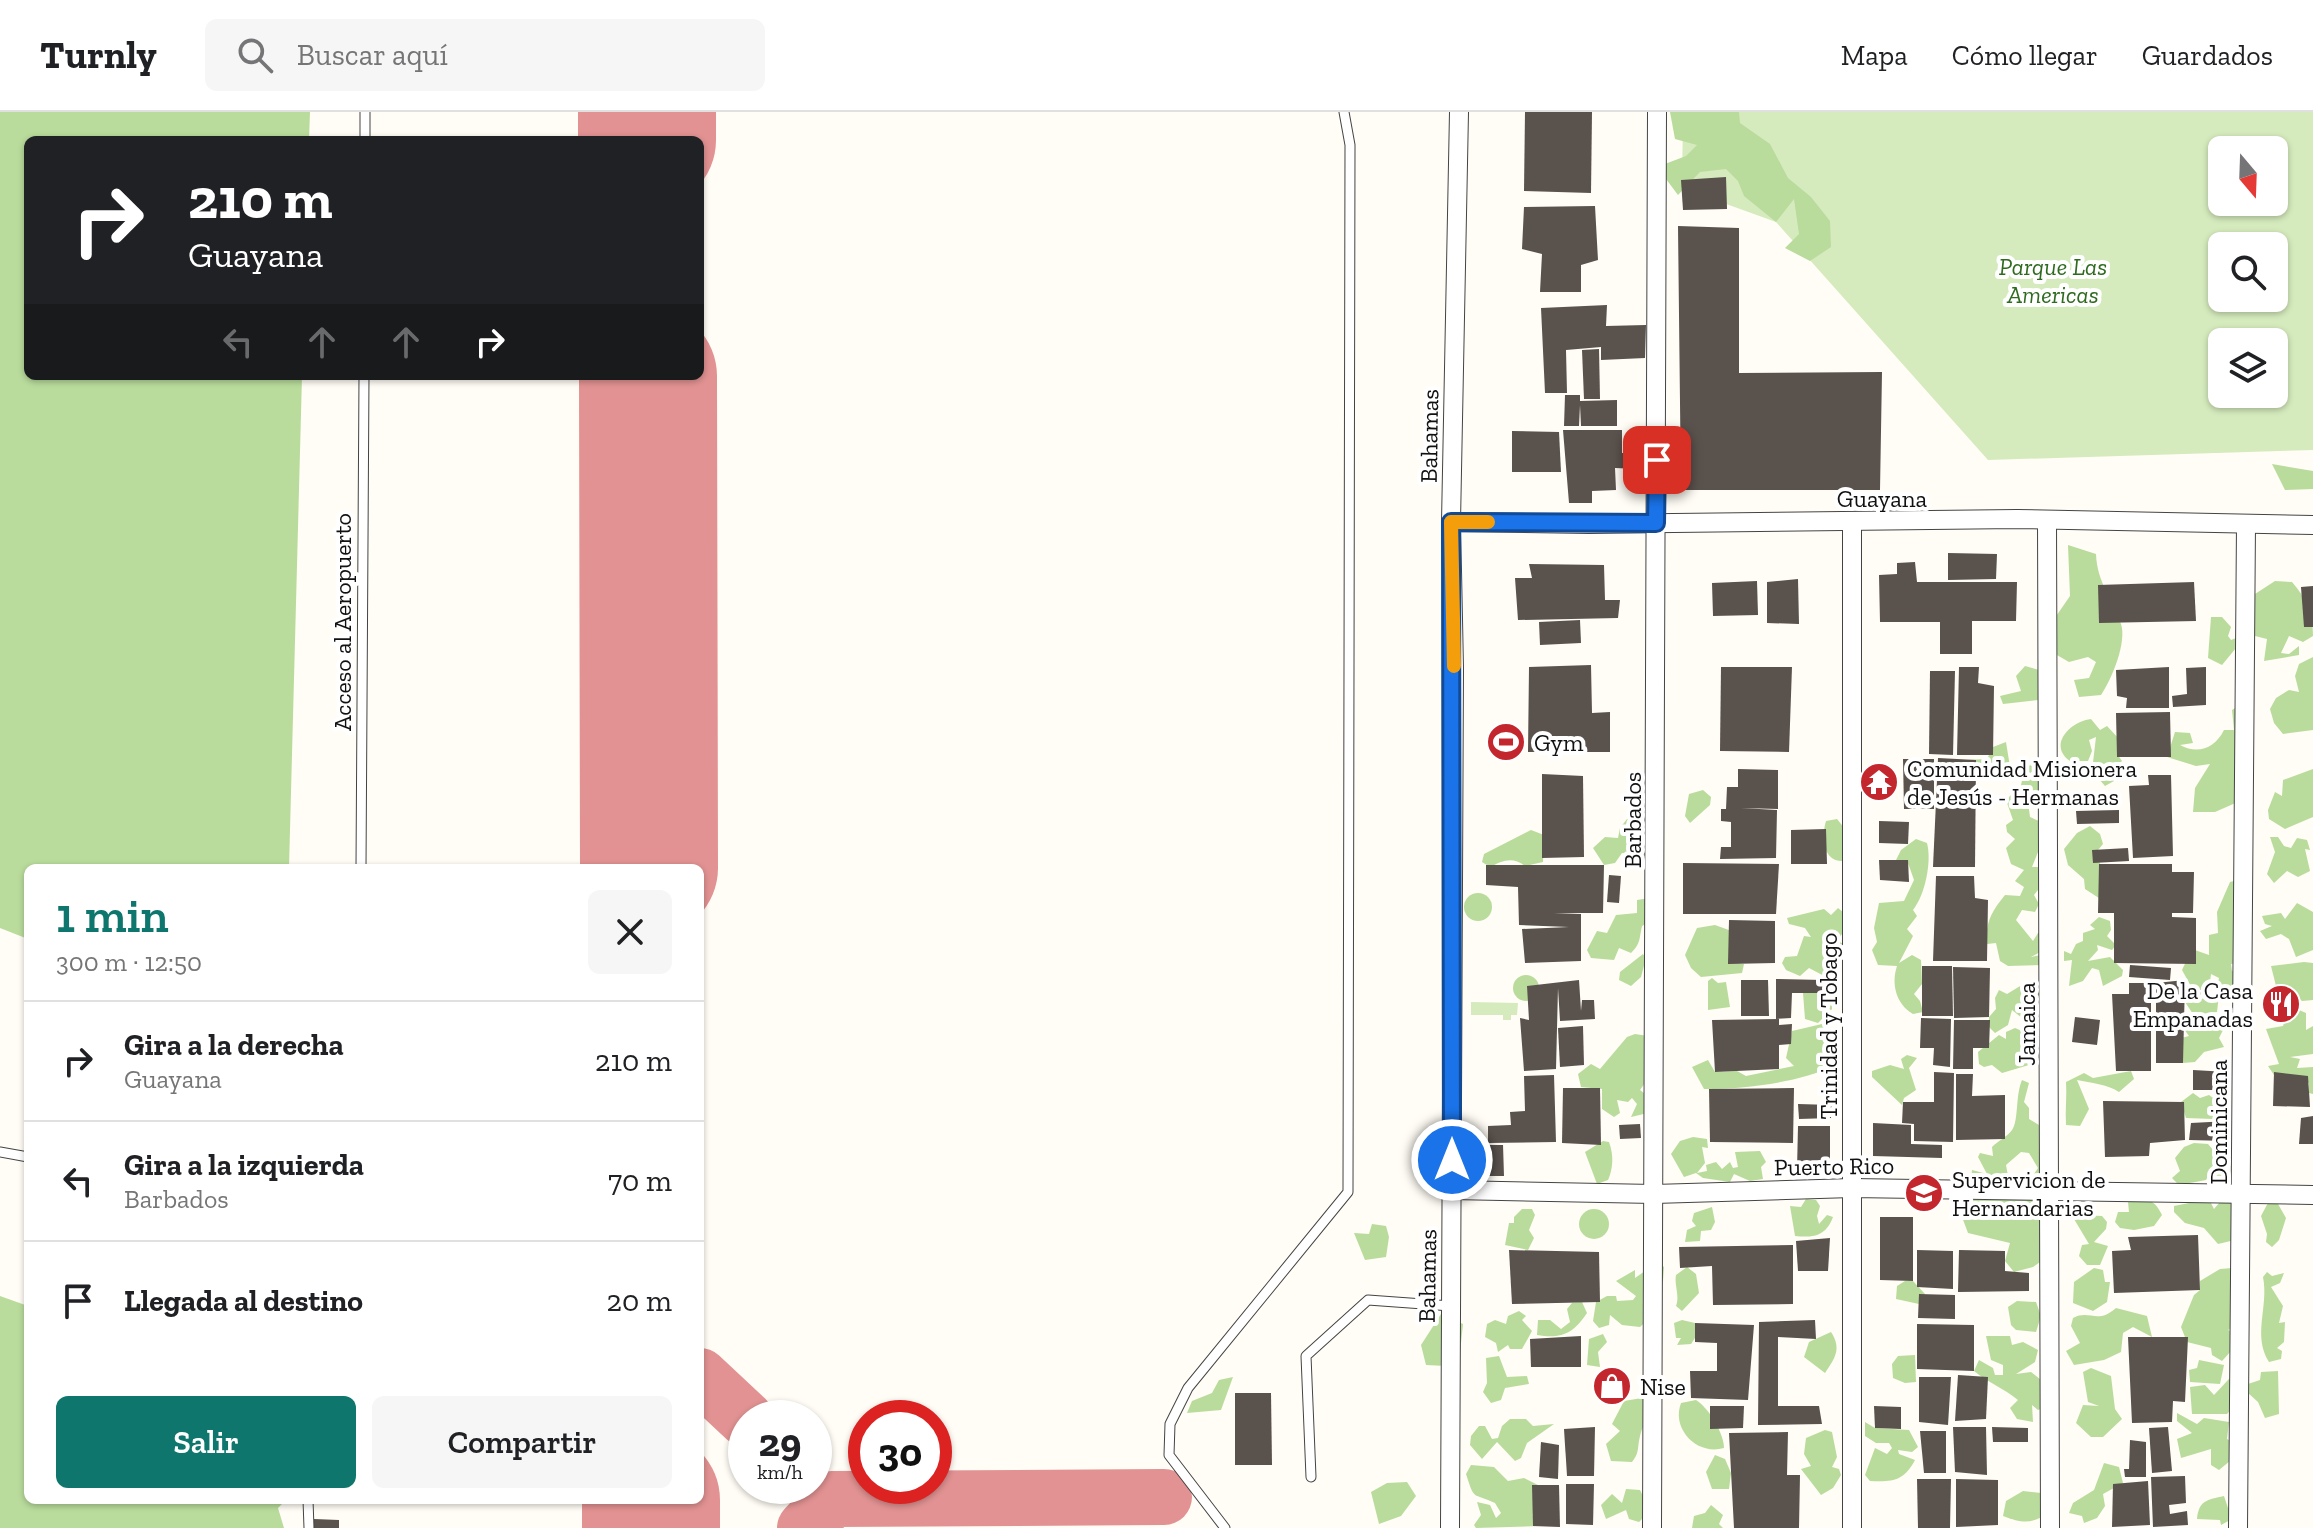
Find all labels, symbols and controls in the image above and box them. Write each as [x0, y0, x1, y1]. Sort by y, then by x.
search box [205, 19, 765, 91]
text: Turnly [40, 32, 157, 78]
icon: search [233, 33, 277, 77]
text: Buscar aquí [297, 37, 448, 73]
text: Mapa [1841, 39, 1908, 72]
text: Cómo llegar [1952, 39, 2098, 72]
text: Guardados [2142, 39, 2273, 72]
north arrow [2208, 136, 2288, 216]
map controls [2208, 136, 2288, 408]
text: 210 m [188, 165, 332, 232]
icon: right [56, 168, 160, 272]
button: search [2208, 232, 2288, 312]
text: Guayana [188, 233, 324, 276]
park label: Parque Las Americas [1999, 252, 2107, 309]
icon: left [216, 320, 260, 364]
icon: ahead [300, 320, 344, 364]
icon: ahead [384, 320, 428, 364]
icon: right [468, 320, 512, 364]
button: layers [2208, 328, 2288, 408]
street label: Bahamas [1414, 389, 1444, 483]
pin [1623, 426, 1691, 494]
icon: arrive [1635, 438, 1679, 482]
street label: Guayana [1837, 484, 1928, 513]
street label: Acceso al Aeropuerto [328, 513, 357, 731]
sports icon: Gym [1485, 721, 1527, 763]
place label: Gym [1534, 728, 1584, 757]
place label: Comunidad Misionera de Jesús - Hermanas [1907, 754, 2137, 811]
temple icon: Comunidad Misionera de Jesús - Hermanas [1858, 761, 1900, 803]
street label: Barbados [1618, 772, 1647, 868]
text: 1 min [56, 887, 169, 944]
button: close [588, 890, 672, 974]
street label: Trinidad y Tobago [1814, 933, 1843, 1119]
text: 300 m · 12:50 [56, 946, 202, 978]
place label: De la Casa Empanadas [2133, 976, 2253, 1033]
street label: Jamaica [2012, 982, 2041, 1066]
restaurant icon: De la Casa Empanadas [2260, 983, 2302, 1025]
text: Gira a la derecha [124, 1027, 344, 1063]
icon: right [56, 1039, 100, 1083]
text: 210 m [595, 1043, 672, 1079]
street label: Dominicana [2204, 1059, 2233, 1185]
text: Guayana [124, 1063, 222, 1095]
position arrow [1410, 1118, 1494, 1202]
text: Gira a la izquierda [124, 1147, 364, 1183]
street label: Puerto Rico [1774, 1150, 1894, 1182]
icon: left [56, 1159, 100, 1203]
text: 70 m [608, 1163, 672, 1199]
place label: Supervicion de Hernandarias [1952, 1165, 2106, 1222]
school or university icon: Supervicion de Hernandarias [1903, 1172, 1945, 1214]
text: Barbados [124, 1183, 229, 1215]
street label: Bahamas [1412, 1229, 1442, 1323]
icon: arrive [56, 1279, 100, 1323]
text: Llegada al destino [124, 1283, 363, 1319]
text: 20 m [607, 1283, 672, 1319]
shop icon: Nise [1591, 1365, 1633, 1407]
place label: Nise [1640, 1372, 1686, 1401]
button: Salir [56, 1396, 356, 1488]
button: Compartir [372, 1396, 672, 1488]
speed limit sign: 30 [848, 1400, 952, 1504]
text: 29 [759, 1418, 801, 1466]
text: km/h [757, 1460, 803, 1484]

